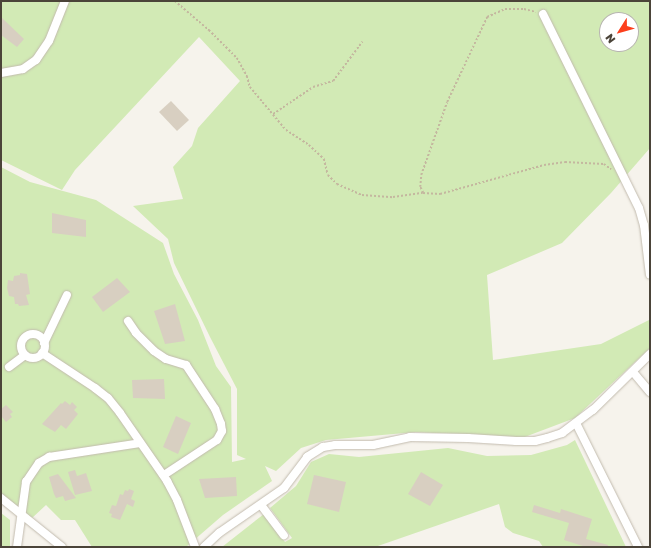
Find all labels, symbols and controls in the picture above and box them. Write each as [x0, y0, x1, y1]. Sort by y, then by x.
north arrow [599, 12, 639, 52]
text: N [602, 32, 618, 46]

